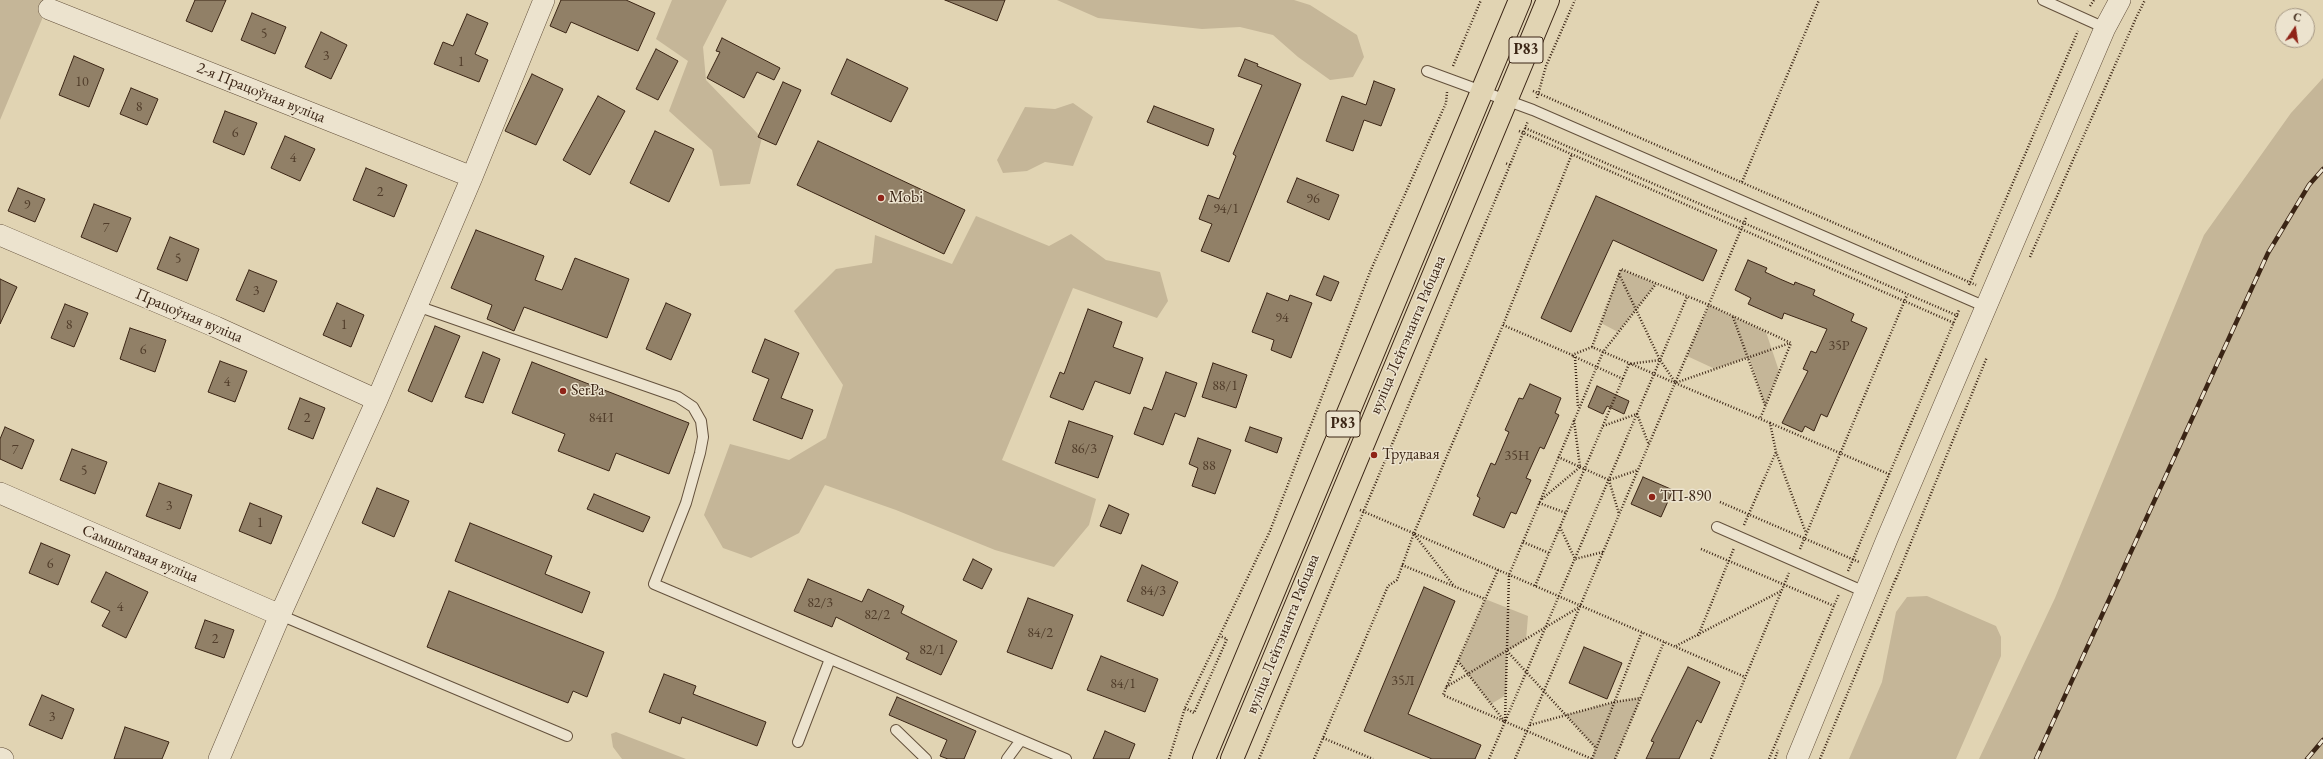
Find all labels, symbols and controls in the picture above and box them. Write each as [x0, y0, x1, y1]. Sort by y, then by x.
north arrow [2275, 8, 2315, 48]
text: С [2292, 10, 2303, 25]
house number: 5 [261, 26, 267, 42]
road number: Р83 [1509, 37, 1543, 63]
house number: 3 [323, 48, 329, 64]
house number: 1 [458, 54, 464, 70]
street label: 2-я Працоўная вуліца [194, 58, 328, 128]
house number: 10 [75, 74, 89, 90]
house number: 8 [136, 99, 142, 115]
house number: 6 [232, 125, 238, 141]
house number: 4 [290, 150, 296, 166]
house number: 2 [377, 184, 383, 200]
place label: Mobi [889, 188, 923, 208]
house number: 96 [1306, 191, 1320, 207]
marker: Mobi [876, 193, 886, 203]
house number: 9 [24, 197, 30, 213]
house number: 94/1 [1213, 201, 1239, 217]
house number: 7 [103, 220, 109, 236]
house number: 5 [175, 251, 181, 267]
street label: вуліца Лейтэнанта Рабцава [1366, 253, 1450, 417]
house number: 3 [253, 283, 259, 299]
street label: Працоўная вуліца [132, 285, 246, 347]
house number: 94 [1275, 310, 1289, 326]
house number: 8 [66, 317, 72, 333]
house number: 1 [341, 317, 347, 333]
house number: 35Р [1828, 338, 1850, 354]
house number: 6 [140, 342, 146, 358]
house number: 4 [224, 374, 230, 390]
house number: 88/1 [1212, 378, 1238, 394]
place label: SerPa [571, 381, 604, 401]
marker: SerPa [558, 386, 568, 396]
house number: 2 [304, 410, 310, 426]
house number: 84И [589, 410, 613, 426]
road number: Р83 [1326, 411, 1360, 437]
house number: 86/3 [1071, 441, 1097, 457]
house number: 7 [12, 442, 18, 458]
place label: Трудавая [1382, 445, 1440, 465]
house number: 35Н [1505, 448, 1529, 464]
marker: Трудавая [1369, 450, 1379, 460]
house number: 88 [1202, 458, 1216, 474]
house number: 5 [81, 463, 87, 479]
place label: ТП-890 [1660, 487, 1711, 507]
marker: ТП-890 [1647, 492, 1657, 502]
house number: 3 [166, 498, 172, 514]
house number: 1 [257, 515, 263, 531]
street label: Самшытавая вуліца [79, 521, 201, 587]
street label: вуліца Лейтэнанта Рабцава [1242, 551, 1324, 717]
house number: 6 [47, 556, 53, 572]
house number: 84/3 [1140, 583, 1166, 599]
house number: 82/3 [807, 595, 833, 611]
house number: 4 [117, 599, 123, 615]
house number: 82/2 [864, 607, 890, 623]
house number: 84/2 [1027, 625, 1053, 641]
house number: 2 [212, 631, 218, 647]
house number: 82/1 [919, 642, 945, 658]
house number: 35Л [1391, 673, 1415, 689]
house number: 84/1 [1110, 676, 1136, 692]
house number: 3 [49, 709, 55, 725]

